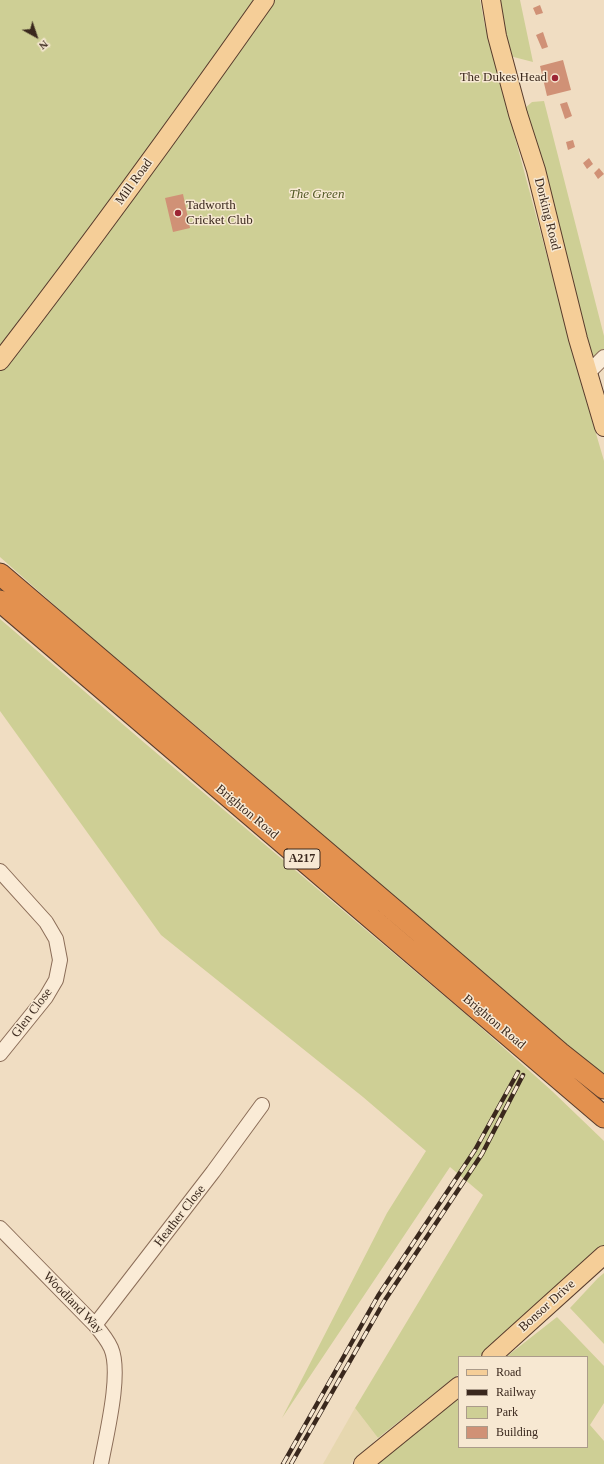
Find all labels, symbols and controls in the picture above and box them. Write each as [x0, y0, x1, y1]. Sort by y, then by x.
north arrow [16, 16, 56, 56]
text: N [37, 38, 51, 52]
place label: The Dukes Head [460, 70, 547, 86]
marker: The Dukes Head [550, 73, 560, 83]
street label: Mill Road [112, 156, 156, 208]
street label: Dorking Road [530, 176, 564, 252]
park label: The Green [290, 187, 344, 203]
place label: Tadworth Cricket Club [186, 198, 253, 229]
marker: Tadworth Cricket Club [173, 208, 183, 218]
street label: Brighton Road [213, 781, 281, 843]
road number: A217 [284, 849, 320, 869]
street label: Glen Close [8, 985, 56, 1041]
street label: Brighton Road [460, 991, 528, 1053]
street label: Heather Close [151, 1182, 209, 1250]
street label: Woodland Way [40, 1269, 106, 1337]
street label: Bonsor Drive [516, 1277, 578, 1335]
legend [458, 1356, 588, 1448]
text: Road [496, 1365, 521, 1379]
text: Railway [496, 1385, 536, 1399]
text: Park [496, 1405, 518, 1419]
text: Building [496, 1425, 538, 1439]

